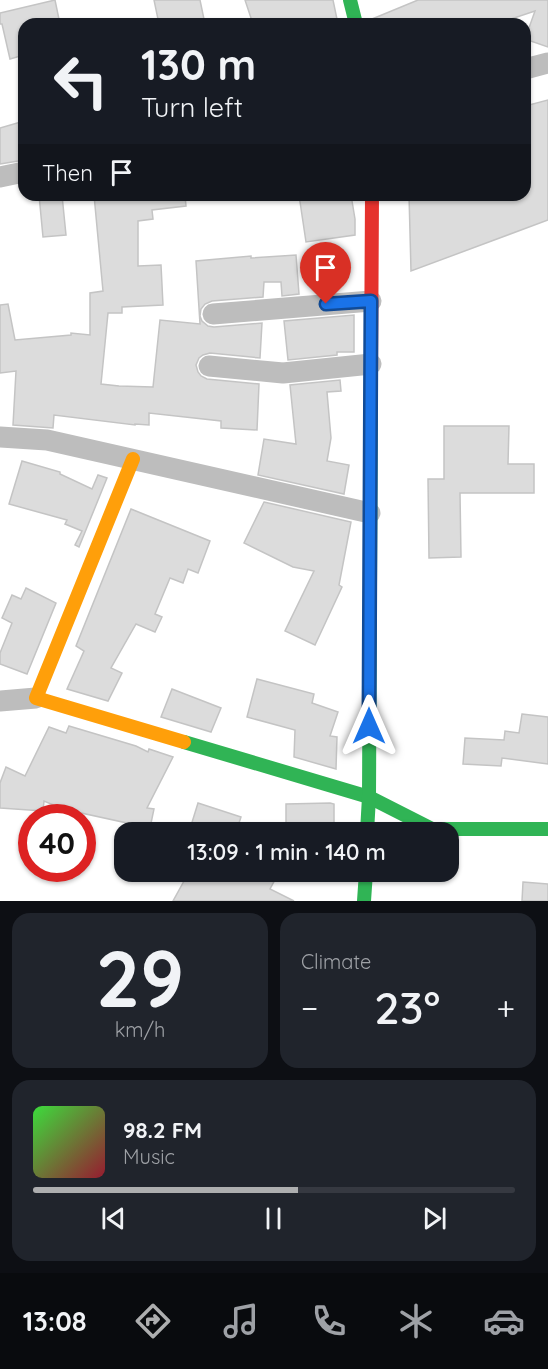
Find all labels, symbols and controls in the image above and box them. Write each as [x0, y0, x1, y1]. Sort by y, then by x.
text: 130 m [141, 38, 256, 91]
icon: left [42, 42, 120, 120]
text: Turn left [141, 90, 243, 124]
icon: arrive [105, 156, 138, 189]
text: Then [42, 159, 93, 187]
pin [300, 242, 351, 304]
icon: arrive [309, 251, 342, 284]
position arrow [337, 694, 401, 758]
speed limit sign: 40 [18, 804, 96, 882]
text: 13:09 · 1 min · 140 m [187, 838, 386, 866]
text: 29 [96, 929, 184, 1027]
text: Climate [301, 949, 371, 974]
text: 23° [374, 979, 440, 1035]
text: − [301, 987, 318, 1028]
text: + [496, 987, 515, 1028]
text: km/h [115, 1017, 165, 1042]
text: 98.2 FM [123, 1116, 202, 1144]
text: Music [123, 1144, 175, 1169]
icon: previous [97, 1202, 130, 1235]
icon: pause [257, 1202, 290, 1235]
icon: next [418, 1202, 451, 1235]
icon: directions [132, 1300, 174, 1342]
icon: music [220, 1300, 262, 1342]
icon: phone [308, 1300, 350, 1342]
icon: climate [395, 1300, 437, 1342]
icon: car [483, 1300, 525, 1342]
text: 13:08 [23, 1304, 87, 1338]

